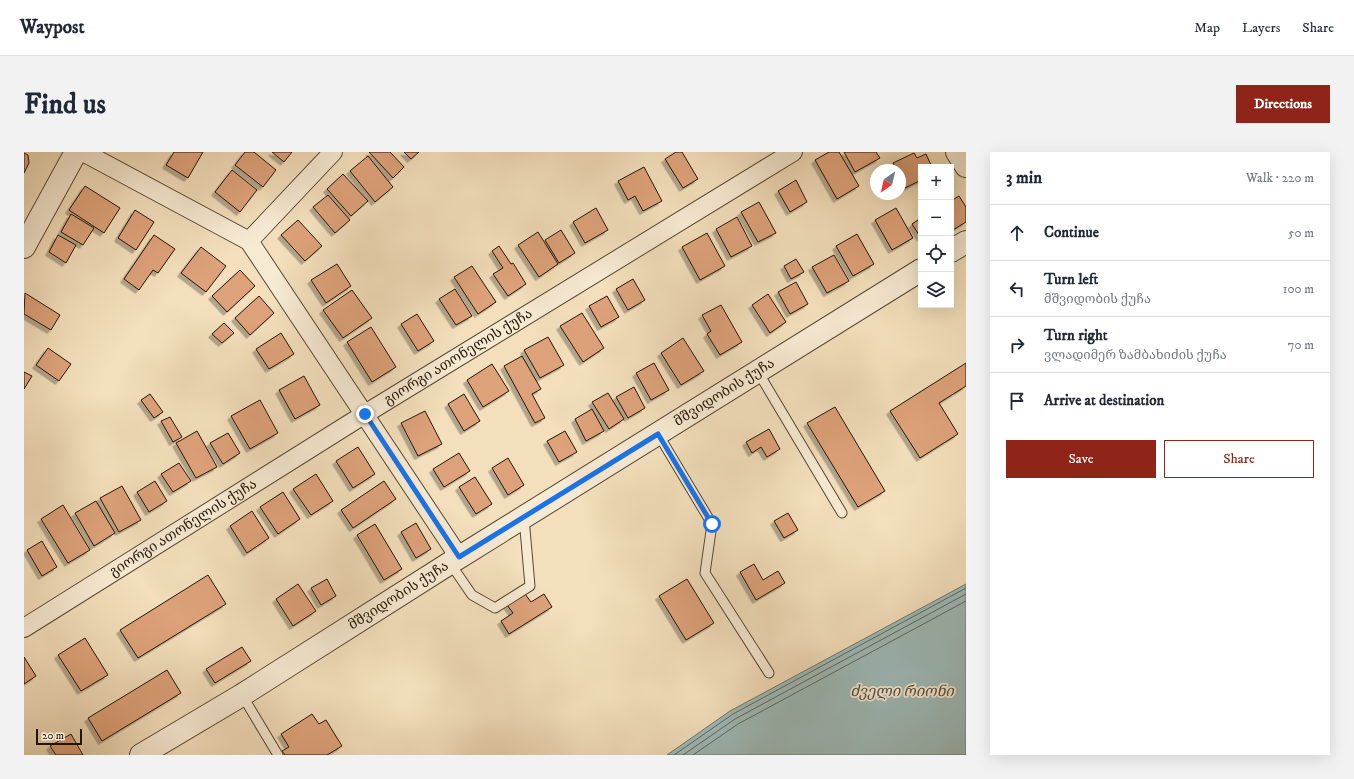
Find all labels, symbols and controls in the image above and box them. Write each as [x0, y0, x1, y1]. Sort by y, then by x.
text: Waypost [20, 16, 84, 39]
text: Map [1194, 19, 1220, 37]
text: Layers [1242, 19, 1280, 37]
text: Share [1302, 19, 1334, 37]
button: Directions [1236, 85, 1330, 123]
text: Find us [24, 87, 106, 122]
north arrow [870, 164, 906, 200]
map controls [918, 164, 954, 308]
button: + [918, 164, 954, 200]
text: 3 min [1006, 167, 1042, 189]
text: Walk · 220 m [1246, 170, 1314, 186]
button: − [918, 200, 954, 236]
icon: ahead [1006, 222, 1028, 244]
text: Continue [1044, 223, 1099, 242]
text: 50 m [1288, 225, 1314, 241]
button: locate [918, 236, 954, 272]
text: Turn left [1044, 270, 1098, 289]
button: layers [918, 272, 954, 308]
icon: left [1006, 278, 1028, 300]
text: 100 m [1283, 281, 1314, 297]
text: მშვიდობის ქუჩა [1044, 291, 1151, 307]
street label: გიორგი ათონელის ქუჩა [381, 305, 536, 409]
text: Turn right [1044, 326, 1107, 345]
icon: right [1006, 334, 1028, 356]
text: 70 m [1288, 337, 1314, 353]
text: ვლადიმერ ზამბახიძის ქუჩა [1044, 347, 1227, 363]
street label: მშვიდობის ქუჩა [671, 354, 778, 430]
icon: arrive [1006, 390, 1028, 412]
text: Arrive at destination [1044, 391, 1164, 410]
route end [356, 405, 374, 423]
button: Save [1006, 440, 1156, 478]
button: Share [1164, 440, 1314, 478]
street label: გიორგი ათონელის ქუჩა [106, 475, 260, 581]
route start [703, 515, 721, 533]
street label: მშვიდობის ქუჩა [345, 557, 452, 634]
water label: ძველი რიონი [850, 682, 955, 701]
scale bar [36, 727, 82, 746]
text: 20 m [42, 729, 64, 743]

